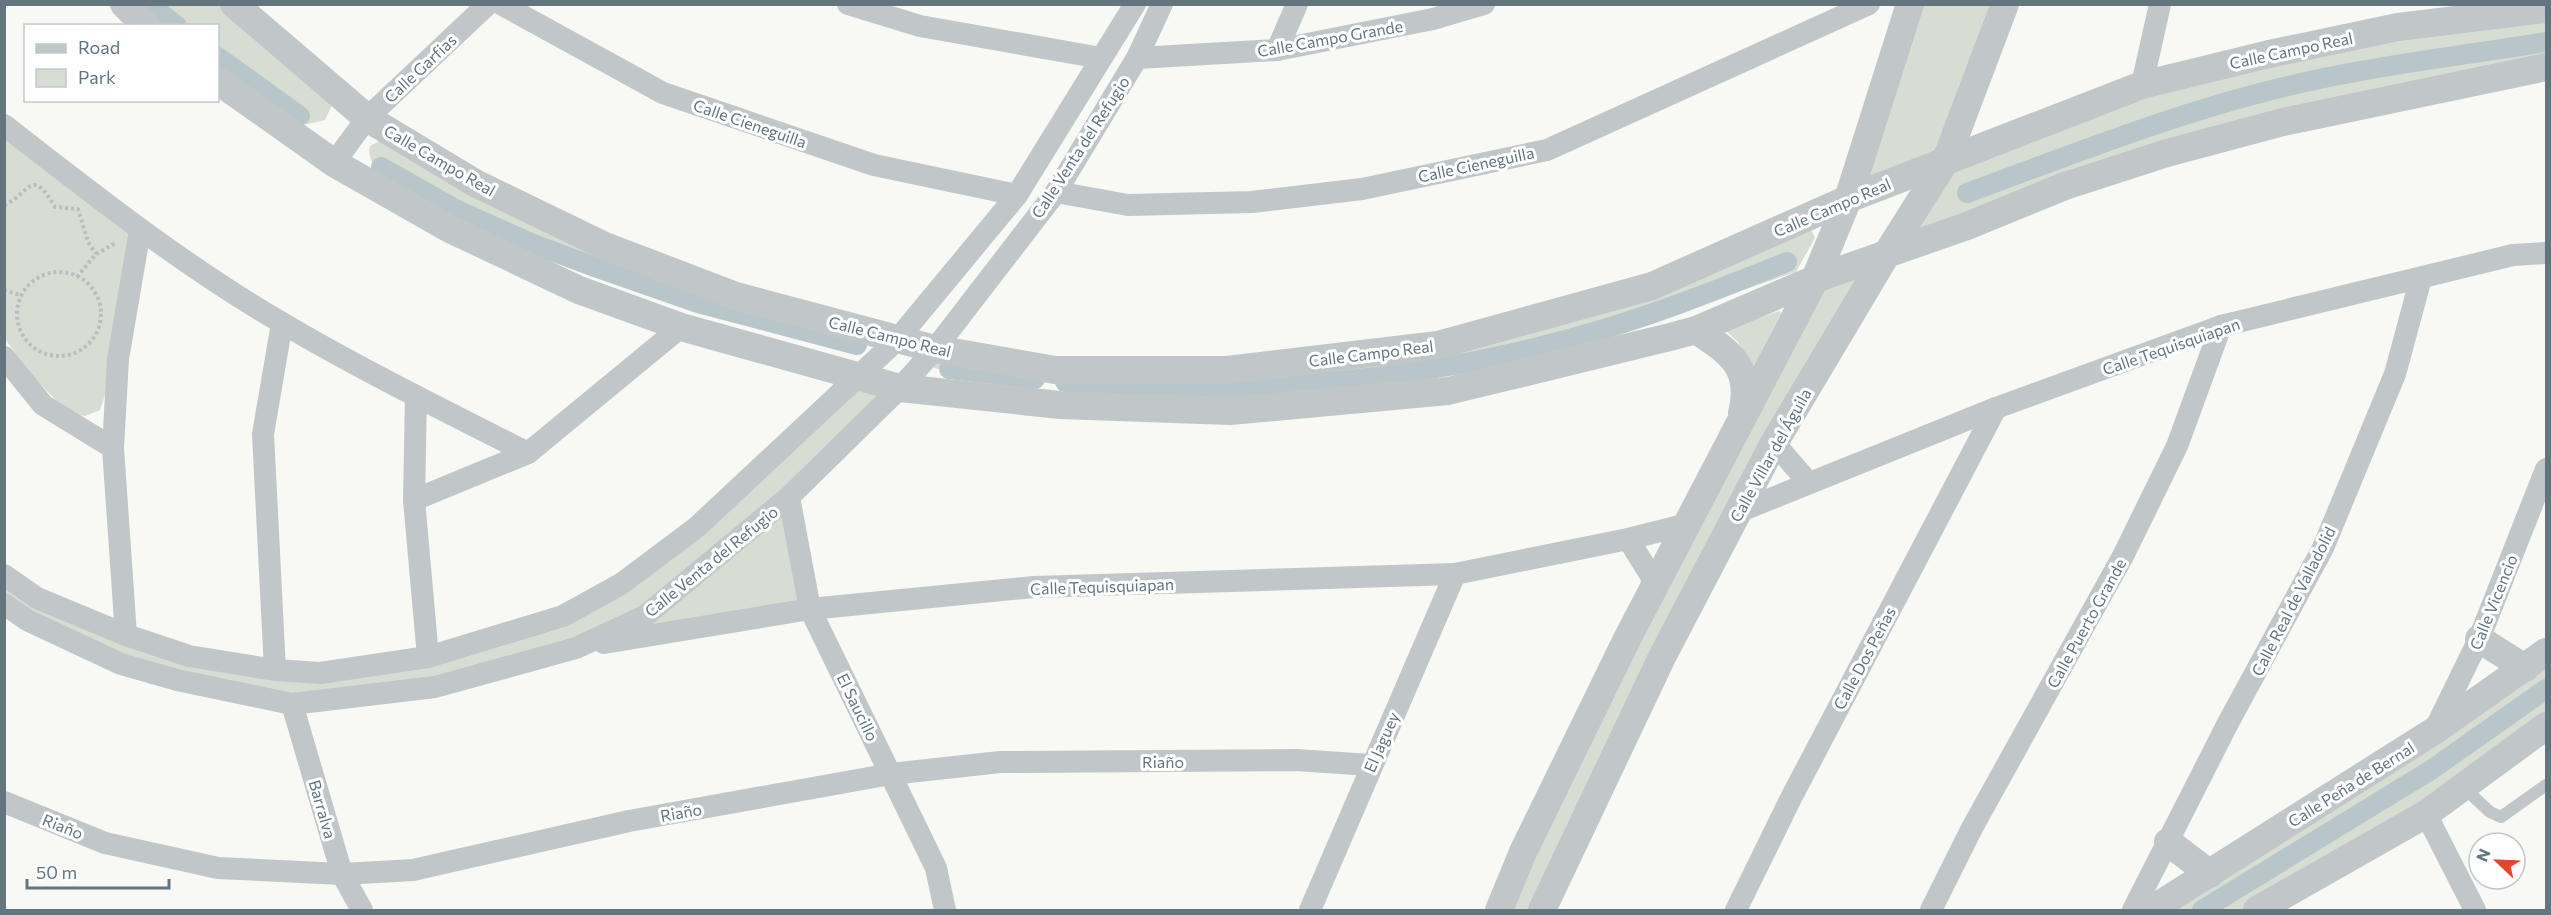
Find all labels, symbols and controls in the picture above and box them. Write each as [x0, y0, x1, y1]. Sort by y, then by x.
street label: Calle Campo Grande [1256, 16, 1404, 60]
legend [24, 24, 219, 102]
street label: Calle Campo Real [2228, 28, 2354, 72]
street label: Calle Garfias [380, 30, 460, 106]
text: Road [78, 36, 120, 58]
text: Park [78, 66, 116, 88]
street label: Calle Venta del Refugio [1027, 72, 1133, 222]
street label: Calle Cieneguilla [691, 95, 809, 151]
street label: Calle Campo Real [381, 120, 499, 200]
street label: Calle Cieneguilla [1416, 142, 1536, 186]
street label: Calle Campo Real [1771, 174, 1893, 240]
street label: Calle Campo Real [827, 312, 953, 360]
street label: Calle Tequisquiapan [2100, 314, 2242, 378]
street label: Calle Campo Real [1308, 336, 1434, 370]
street label: Calle Villar del Águila [1725, 385, 1815, 525]
street label: Calle Venta del Refugio [641, 502, 781, 620]
street label: Calle Real de Valladolid [2247, 523, 2339, 679]
street label: Calle Vicencio [2465, 552, 2521, 652]
street label: Calle Puerto Grande [2043, 555, 2129, 691]
street label: Calle Tequisquiapan [1030, 574, 1174, 598]
street label: Calle Dos Peñas [1829, 603, 1899, 713]
street label: El Saucillo [833, 670, 883, 744]
street label: El Jaguey [1359, 709, 1403, 775]
street label: Calle Peña de Bernal [2284, 737, 2418, 831]
street label: Riaño [1142, 752, 1184, 771]
street label: Barralva [306, 777, 340, 841]
street label: Riaño [659, 799, 703, 825]
street label: Riaño [40, 809, 86, 843]
north arrow [2467, 831, 2527, 891]
text: N [2472, 846, 2494, 864]
scale bar [27, 852, 170, 890]
text: 50 m [36, 861, 77, 883]

